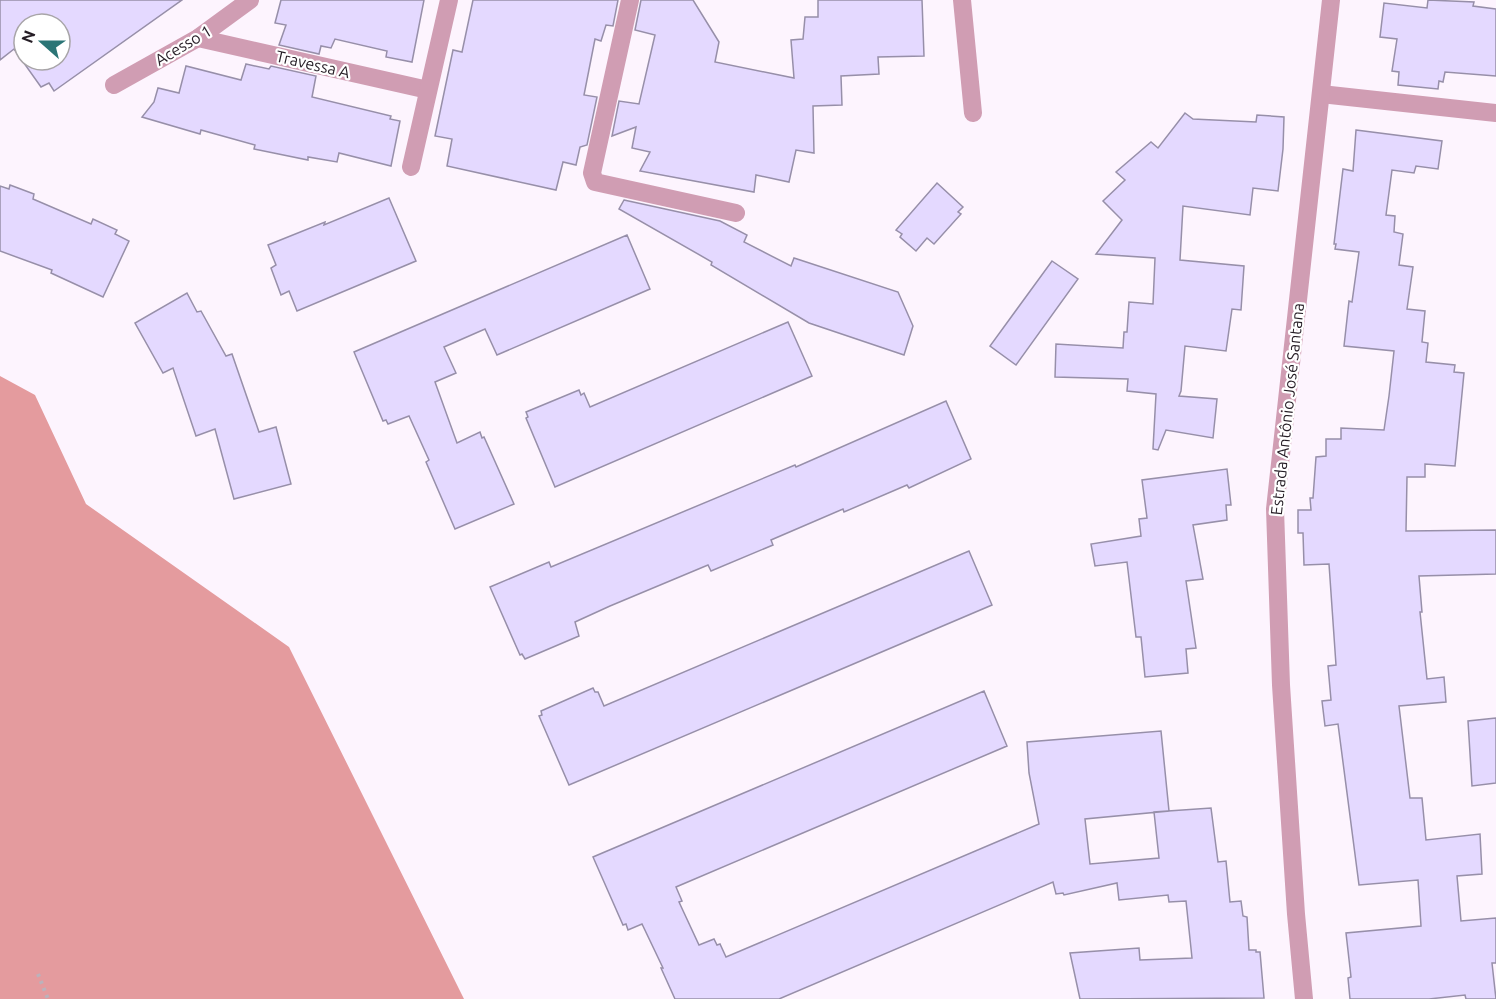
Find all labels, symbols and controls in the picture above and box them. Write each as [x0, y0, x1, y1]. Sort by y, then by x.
north arrow [12, 12, 72, 72]
street label: Acesso 1 [152, 21, 214, 69]
text: N [17, 28, 39, 45]
street label: Travessa A [274, 47, 352, 81]
street label: Estrada Antônio José Santana [1267, 302, 1307, 516]

